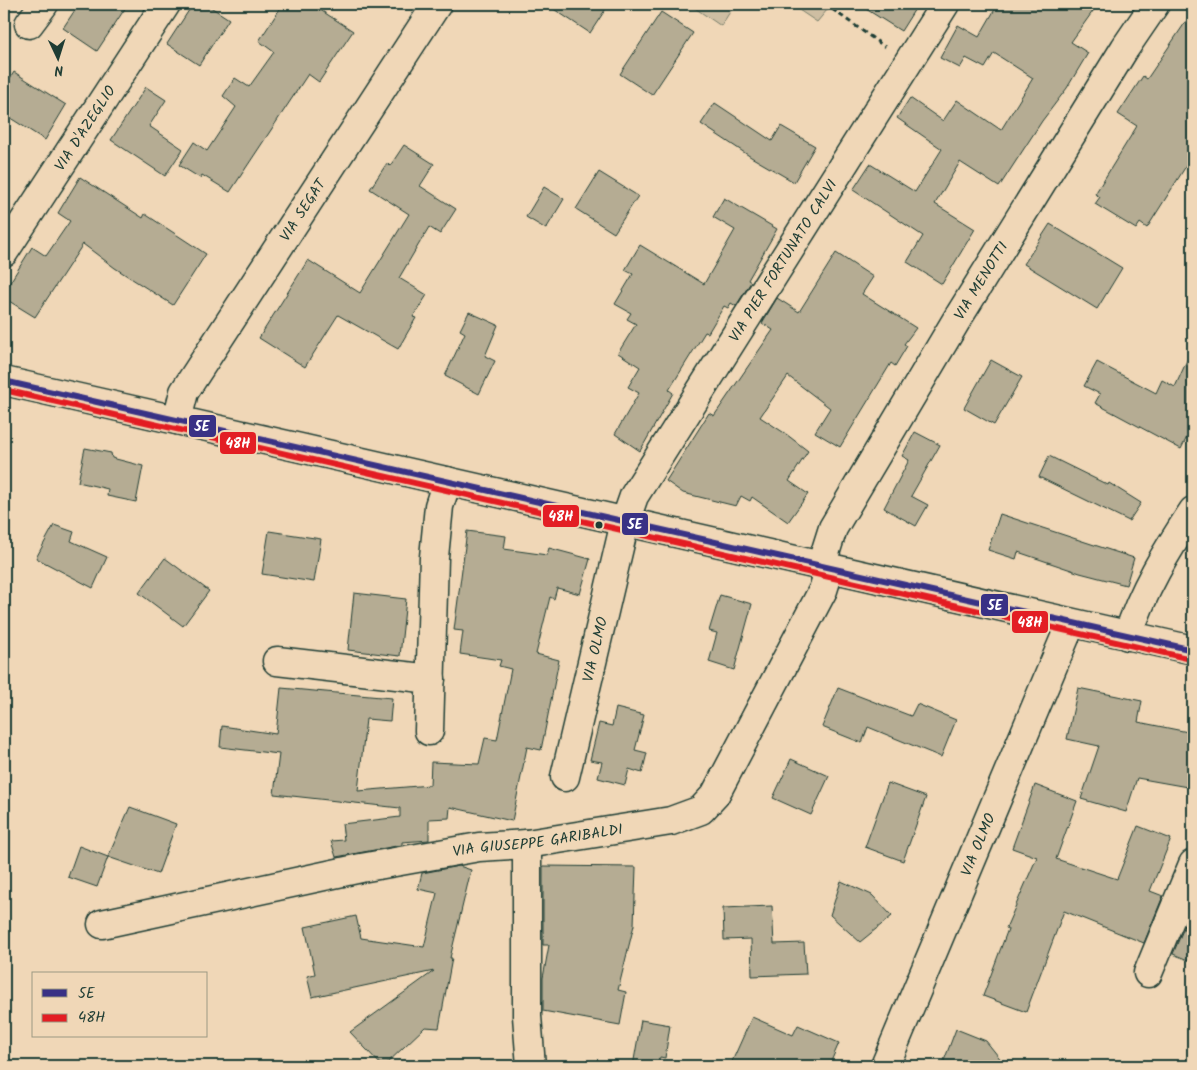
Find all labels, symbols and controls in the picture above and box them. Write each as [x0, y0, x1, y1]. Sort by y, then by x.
north arrow [32, 32, 82, 82]
text: N [54, 59, 64, 81]
street label: VIA D'AZEGLIO [49, 81, 123, 176]
street label: VIA SEGAT [274, 173, 334, 247]
street label: VIA PIER FORTUNATO CALVI [723, 175, 844, 347]
street label: VIA MENOTTI [948, 237, 1015, 325]
line badge: 5E [188, 414, 217, 438]
text: 5E [194, 416, 211, 438]
line badge: 48H [219, 431, 257, 455]
text: 48H [225, 433, 251, 455]
line badge: 48H [542, 504, 580, 528]
text: 48H [548, 506, 574, 528]
line badge: 5E [621, 512, 649, 536]
text: 5E [627, 514, 644, 536]
unlabelled marker [594, 520, 604, 530]
line badge: 5E [980, 593, 1009, 617]
text: 5E [987, 595, 1004, 617]
line badge: 48H [1011, 610, 1049, 634]
text: 48H [1017, 612, 1043, 634]
street label: VIA OLMO [577, 615, 615, 685]
street label: VIA OLMO [955, 810, 1003, 880]
street label: VIA GIUSEPPE GARIBALDI [451, 818, 625, 864]
legend [32, 972, 208, 1038]
text: 5E [78, 982, 96, 1006]
text: 48H [78, 1006, 105, 1030]

